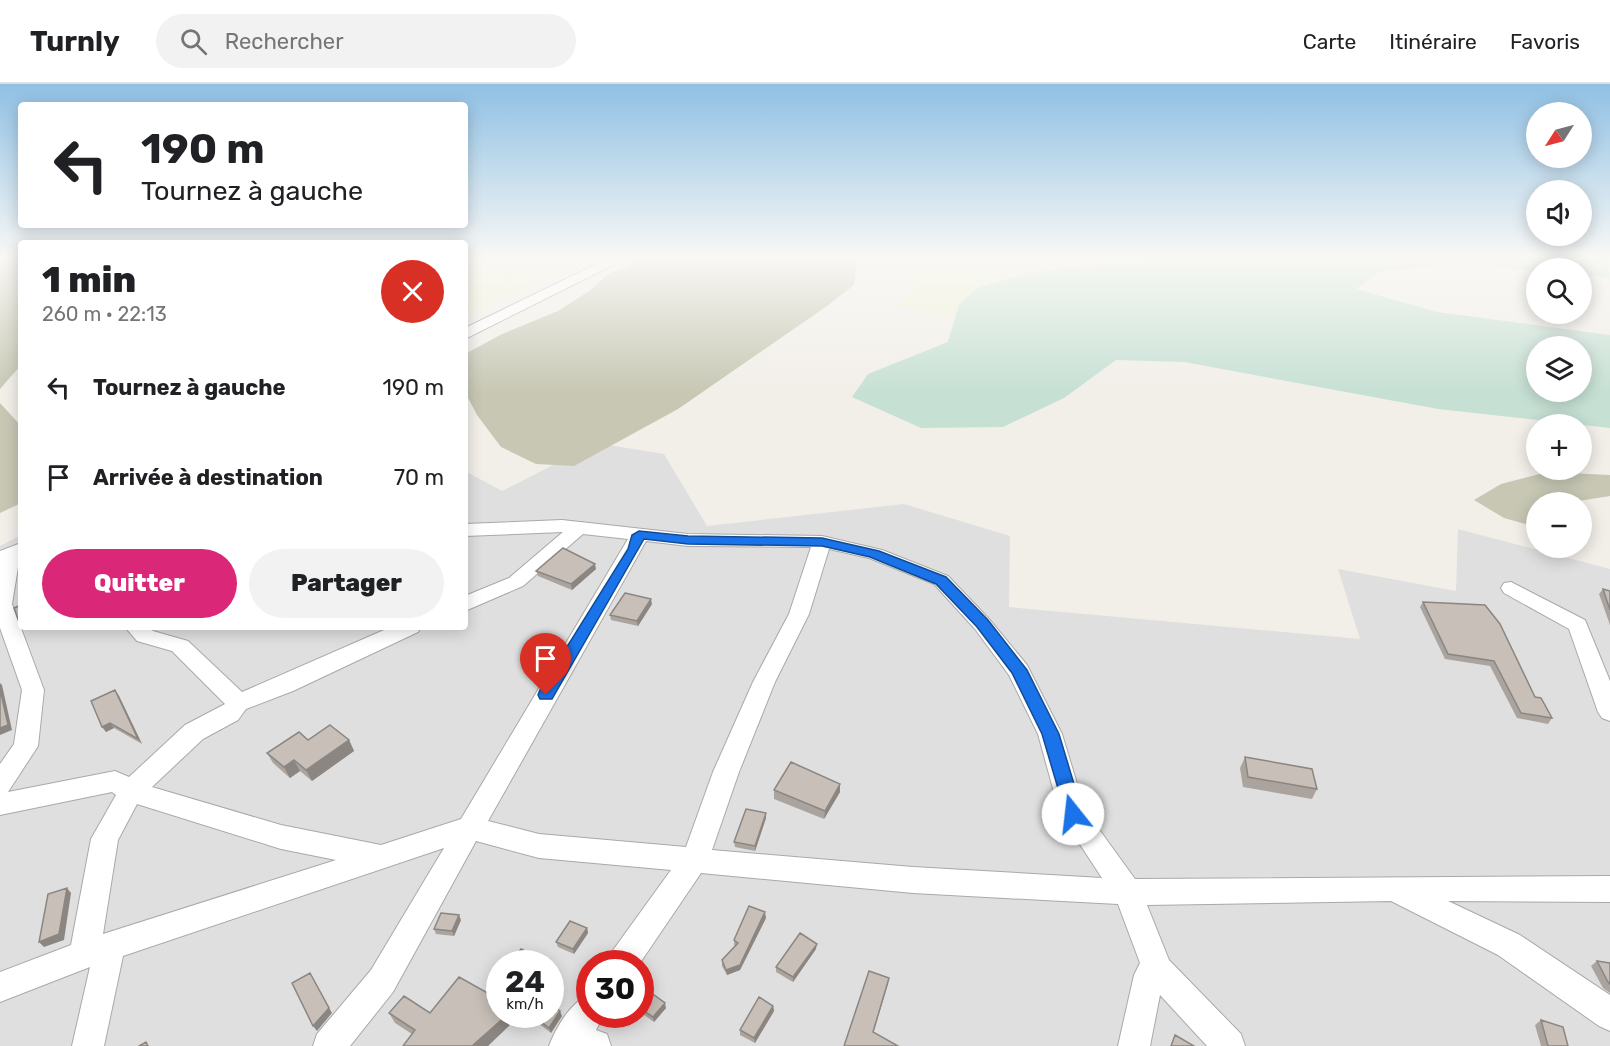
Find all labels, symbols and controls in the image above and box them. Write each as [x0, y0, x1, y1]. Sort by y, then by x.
search box [156, 14, 576, 68]
text: Turnly [30, 25, 120, 58]
icon: search [177, 25, 210, 58]
text: Rechercher [225, 28, 344, 55]
text: Carte [1303, 29, 1356, 54]
text: Itinéraire [1389, 29, 1477, 54]
text: Favoris [1510, 29, 1580, 54]
north arrow [1526, 102, 1592, 168]
map controls [1526, 102, 1592, 558]
text: 190 m [141, 124, 265, 174]
icon: left [42, 126, 120, 204]
text: Tournez à gauche [141, 175, 363, 207]
button: sound [1526, 180, 1592, 246]
text: 1 min [42, 258, 136, 301]
button: search [1526, 258, 1592, 324]
button: close [381, 260, 444, 323]
text: 260 m · 22:13 [42, 302, 167, 326]
button: layers [1526, 336, 1592, 402]
icon: left [42, 371, 75, 404]
text: Tournez à gauche [93, 374, 286, 401]
text: 190 m [383, 374, 444, 401]
button: + [1526, 414, 1592, 480]
icon: arrive [42, 461, 75, 494]
text: Arrivée à destination [93, 464, 323, 491]
text: 70 m [394, 464, 444, 491]
button: − [1526, 492, 1592, 558]
button: Quitter [42, 549, 237, 618]
button: Partager [249, 549, 444, 618]
pin [520, 633, 571, 695]
icon: arrive [529, 642, 562, 675]
position arrow [1041, 782, 1105, 846]
speed limit sign: 30 [576, 950, 654, 1028]
text: 24 [505, 964, 545, 1000]
text: km/h [506, 995, 544, 1013]

